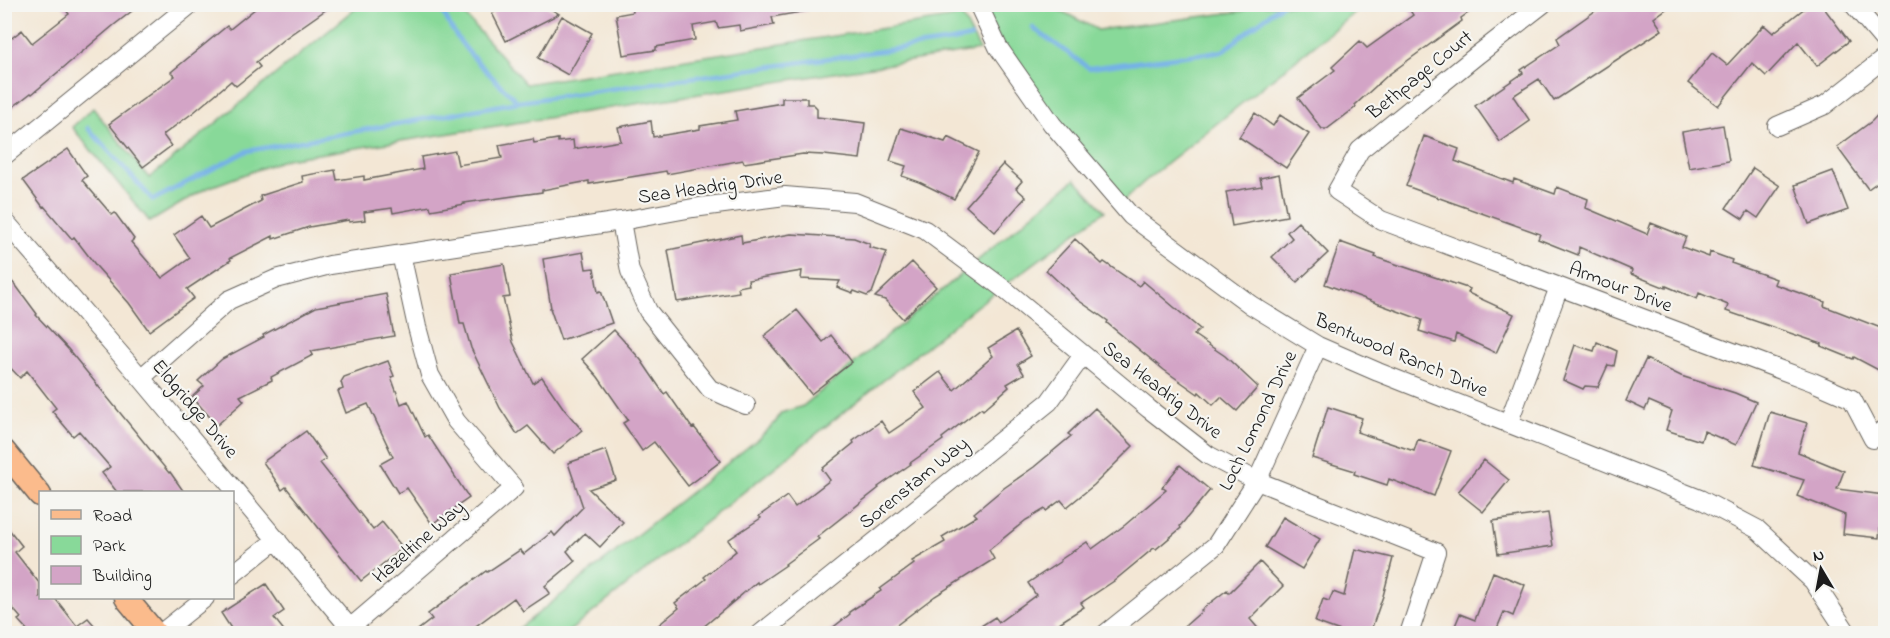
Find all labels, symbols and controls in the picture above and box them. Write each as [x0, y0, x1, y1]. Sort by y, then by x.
street label: Bethpage Court [1361, 24, 1481, 129]
street label: Sea Headrig Drive [636, 164, 785, 214]
street label: Armour Drive [1564, 255, 1676, 321]
street label: Bentwood Ranch Drive [1309, 306, 1492, 406]
street label: Sea Headrig Drive [1094, 335, 1228, 448]
street label: Loch Lomond Drive [1213, 346, 1306, 496]
street label: Eldgridge Drive [143, 354, 244, 466]
street label: Sorenstam Way [853, 431, 976, 537]
legend [39, 491, 234, 599]
street label: Hazeltine Way [367, 494, 472, 591]
text: Road [93, 504, 132, 530]
text: Park [93, 534, 126, 560]
north arrow [1791, 539, 1851, 599]
text: N [1811, 543, 1826, 569]
text: Building [92, 564, 152, 591]

